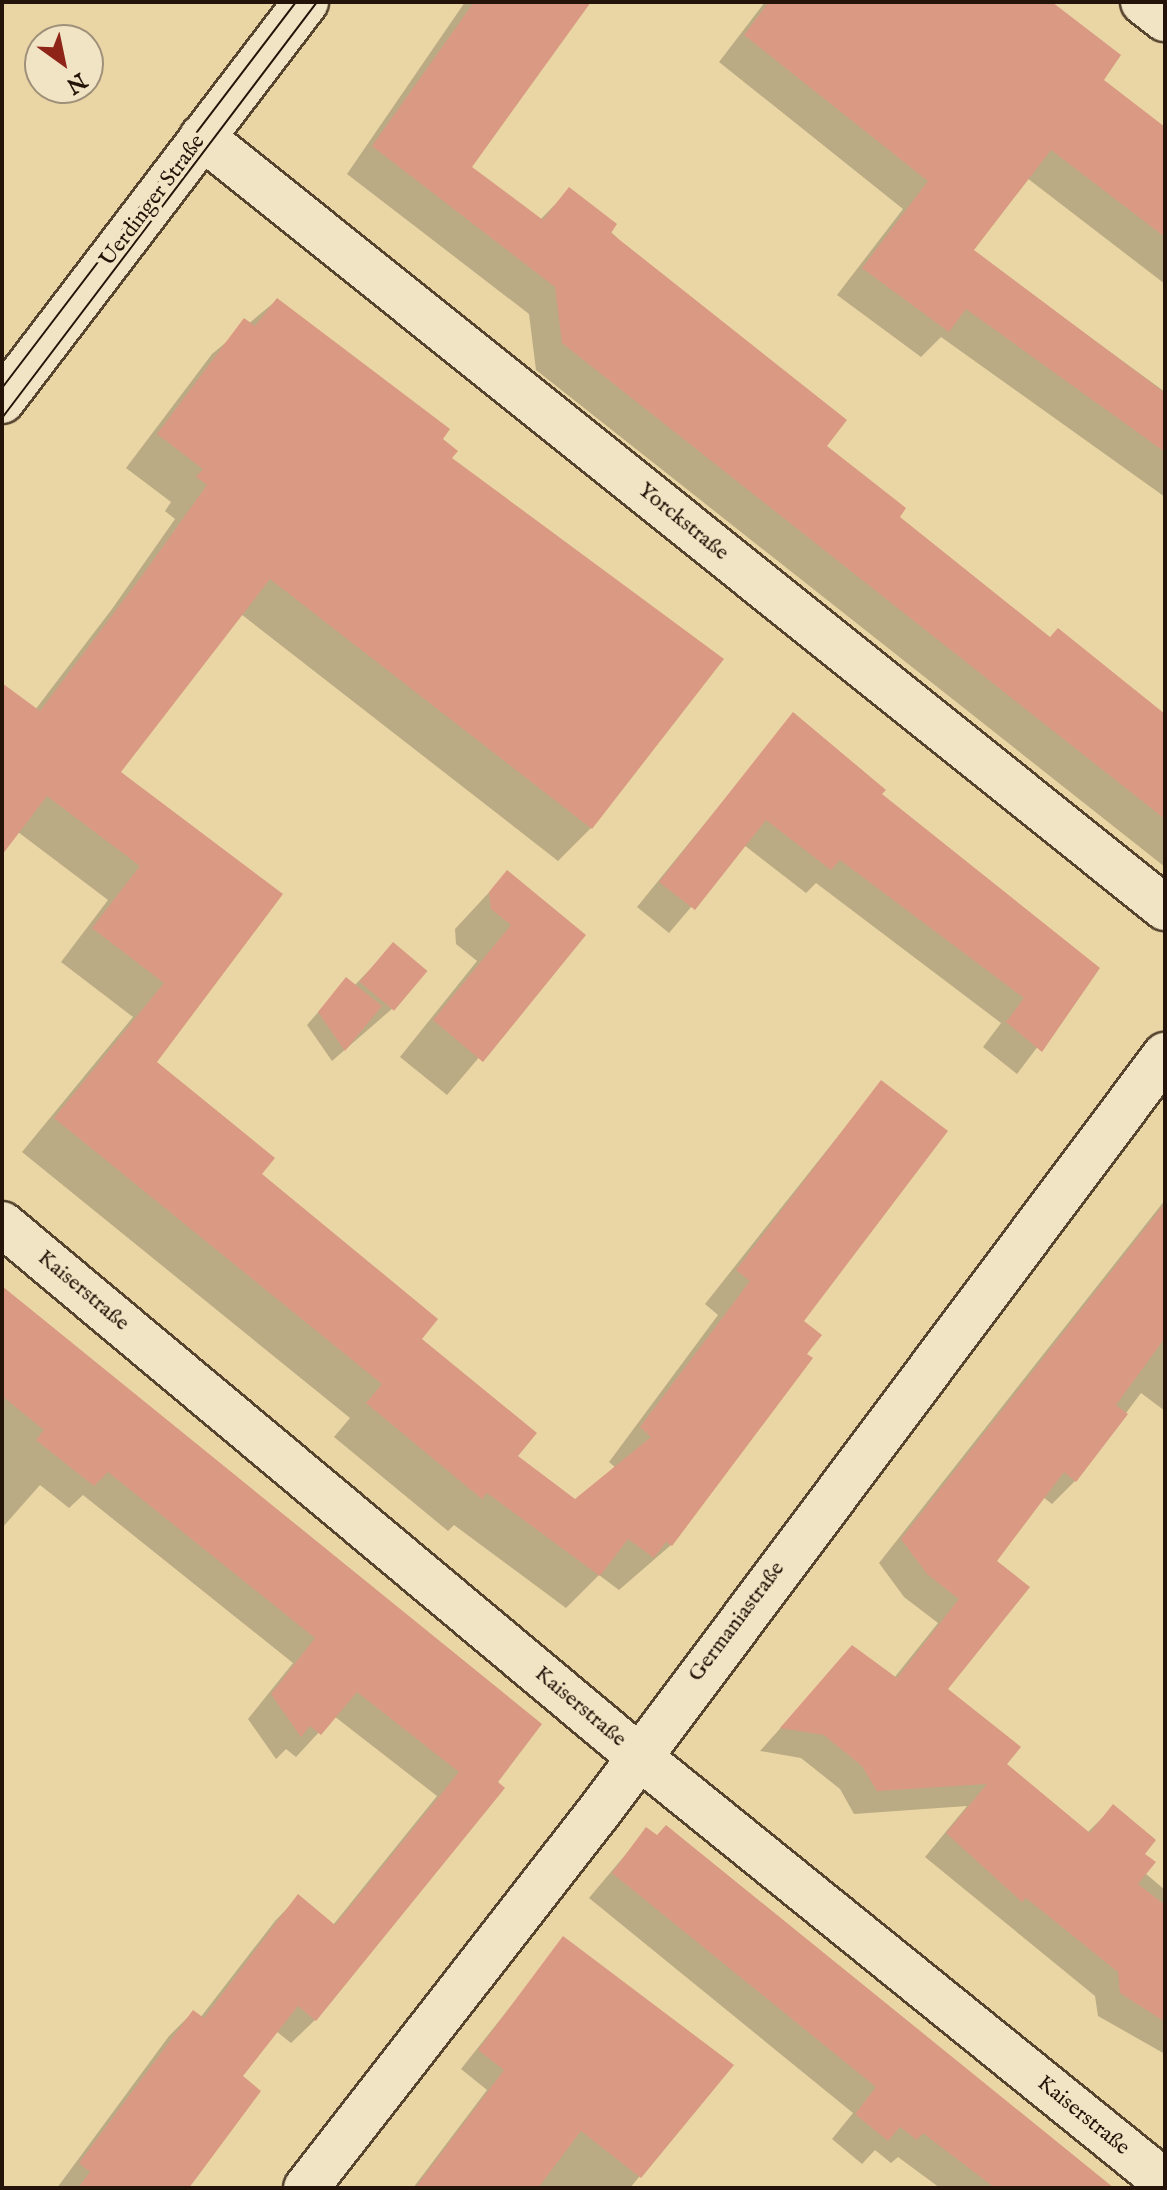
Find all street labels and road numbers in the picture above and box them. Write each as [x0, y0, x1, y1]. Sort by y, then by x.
street label: Uerdinger Straße [95, 130, 211, 272]
street label: Yorckstraße [632, 477, 734, 567]
street label: Kaiserstraße [32, 1245, 134, 1337]
street label: Germaniastraße [683, 1557, 791, 1687]
street label: Kaiserstraße [529, 1661, 631, 1753]
street label: Kaiserstraße [1031, 2071, 1135, 2161]

